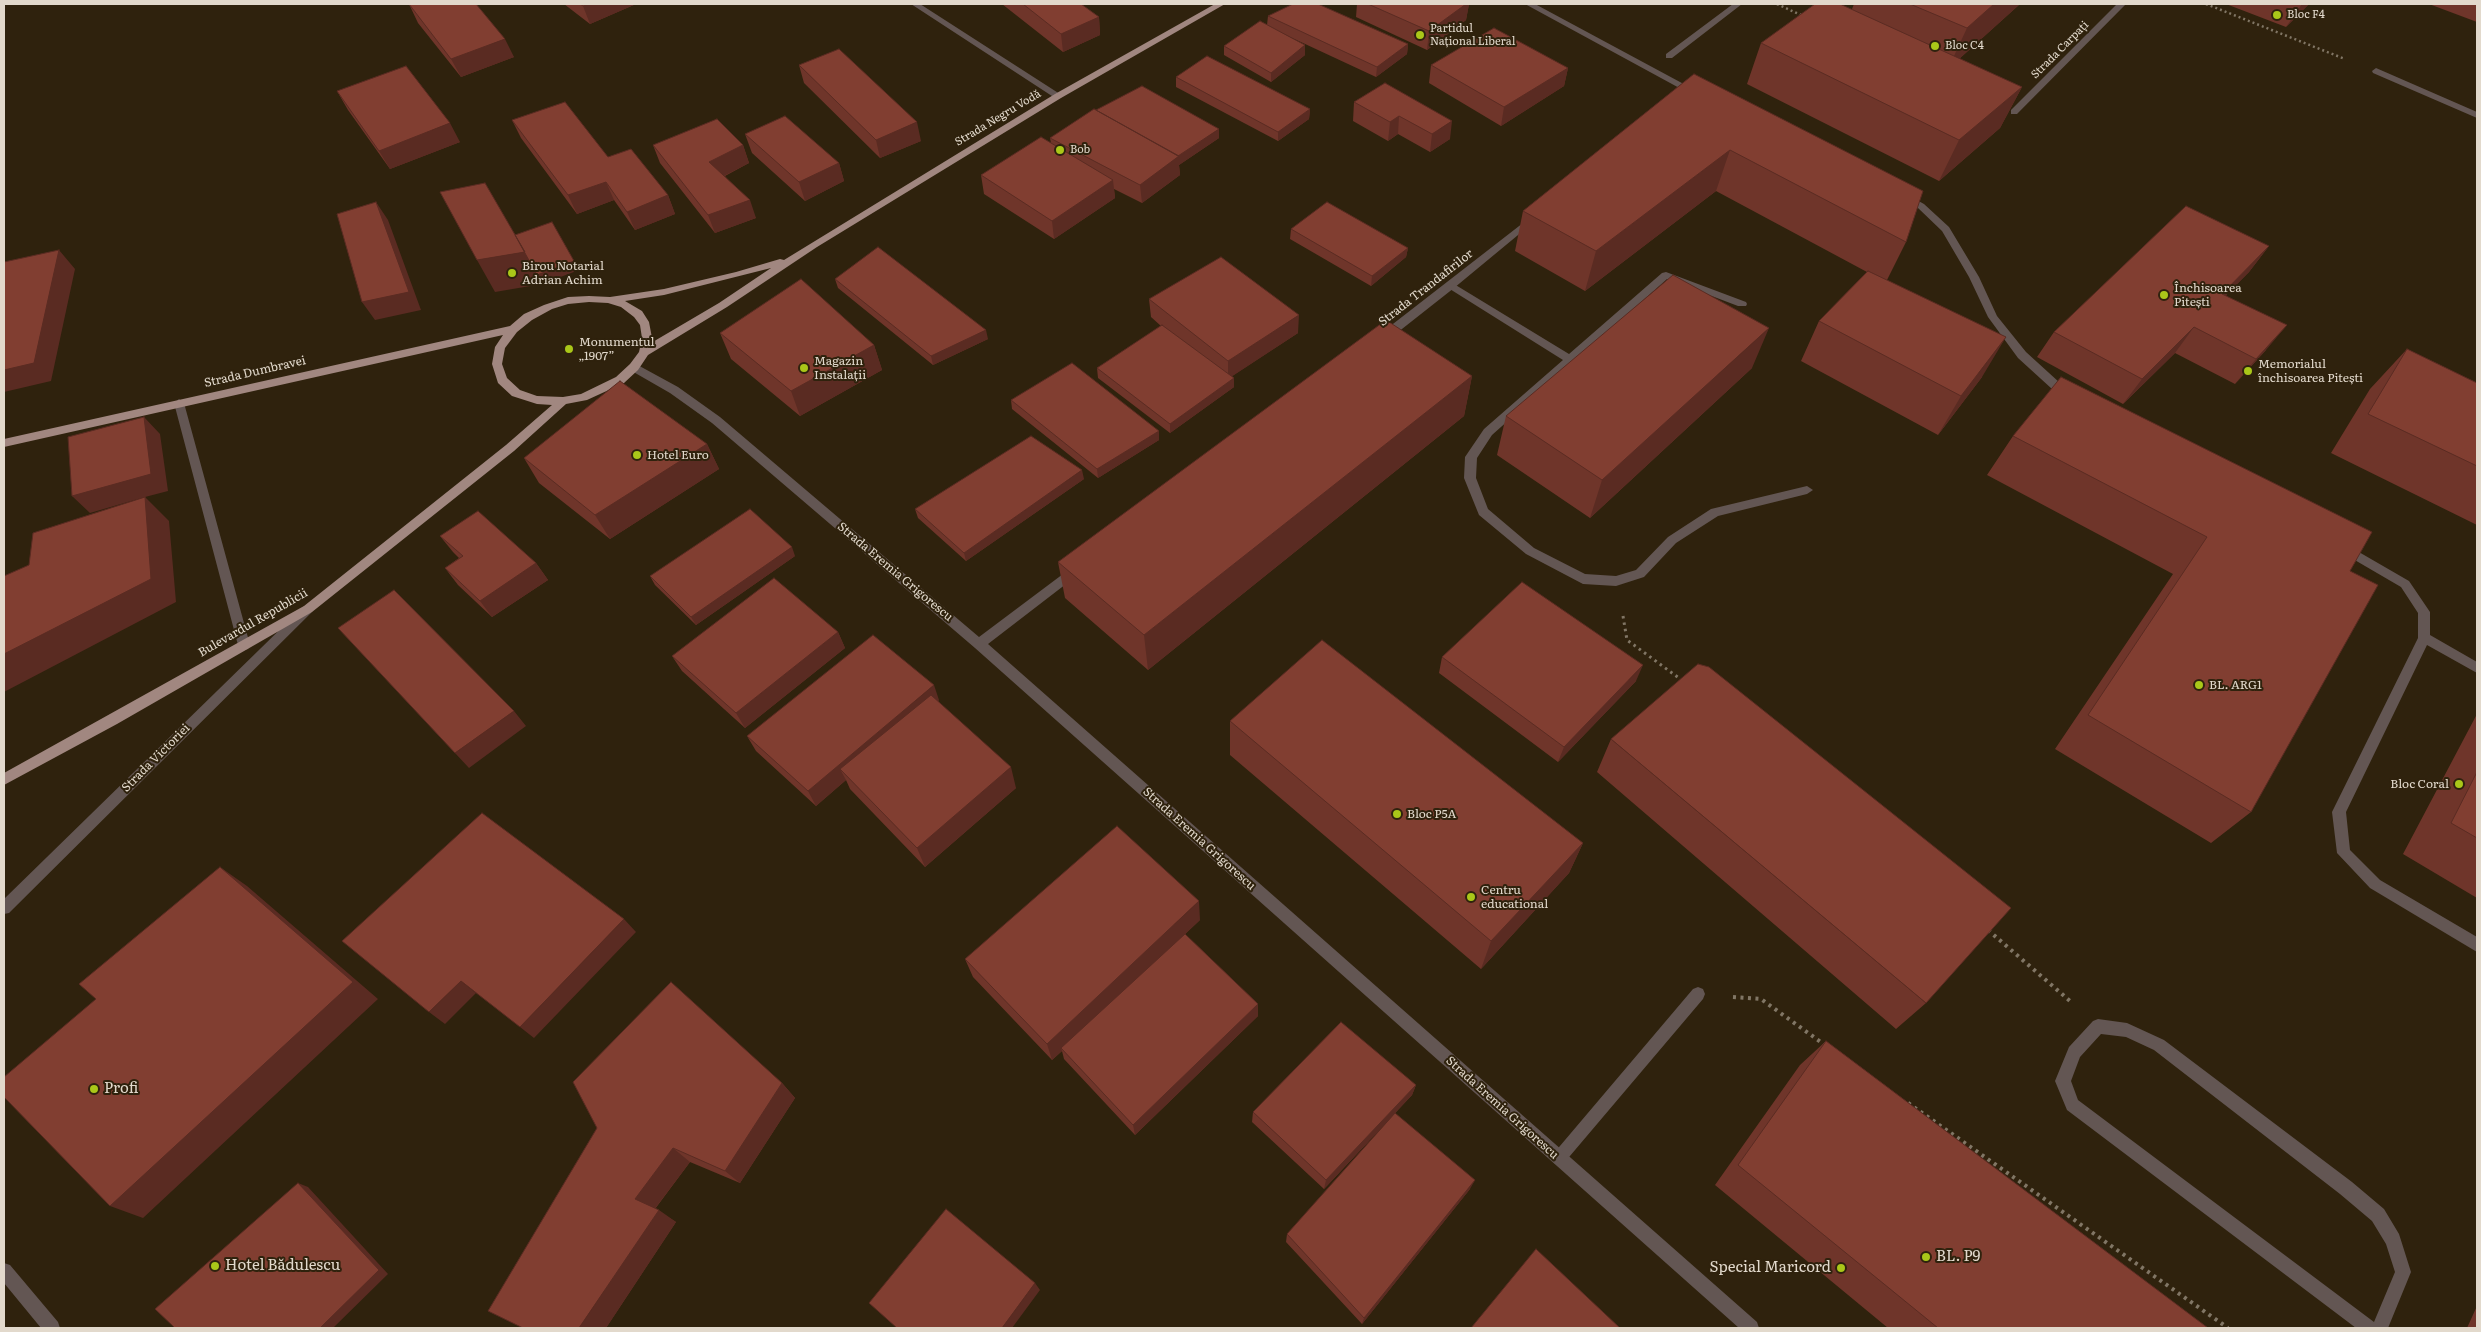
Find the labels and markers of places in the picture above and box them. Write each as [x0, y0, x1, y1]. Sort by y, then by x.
place label: Bloc F4 [2287, 8, 2325, 22]
marker: Bloc F4 [2271, 9, 2283, 21]
place label: Partidul Național Liberal [1430, 22, 1515, 48]
marker: Partidul Național Liberal [1414, 29, 1426, 41]
place label: Bloc C4 [1945, 39, 1984, 53]
marker: Bloc C4 [1929, 40, 1941, 52]
place label: Bob [1070, 143, 1090, 157]
marker: Bob [1054, 144, 1066, 156]
place label: Birou Notarial Adrian Achim [522, 259, 604, 287]
marker: Birou Notarial Adrian Achim [506, 267, 518, 279]
place label: Închisoarea Pitești [2174, 281, 2242, 309]
marker: Închisoarea Pitești [2158, 289, 2170, 301]
place label: Monumentul „1907” [579, 335, 655, 363]
marker: Monumentul „1907” [563, 343, 575, 355]
place label: Magazin Instalații [814, 354, 866, 382]
place label: Memorialul închisoarea Pitești [2258, 357, 2363, 385]
marker: Magazin Instalații [798, 362, 810, 374]
marker: Memorialul închisoarea Pitești [2242, 365, 2254, 377]
place label: Hotel Euro [647, 448, 709, 462]
marker: Hotel Euro [631, 449, 643, 461]
place label: BL. ARG1 [2209, 678, 2262, 692]
marker: BL. ARG1 [2193, 679, 2205, 691]
place label: Bloc Coral [2390, 777, 2449, 791]
marker: Bloc Coral [2453, 778, 2465, 790]
place label: Bloc P5A [1407, 807, 1456, 821]
marker: Bloc P5A [1391, 808, 1403, 820]
place label: Centru educational [1481, 883, 1548, 911]
marker: Centru educational [1465, 891, 1477, 903]
place label: Profi [104, 1080, 138, 1098]
marker: Profi [88, 1083, 100, 1095]
place label: BL. P9 [1936, 1248, 1980, 1266]
marker: BL. P9 [1920, 1251, 1932, 1263]
place label: Hotel Bădulescu [225, 1257, 340, 1275]
place label: Special Maricord [1709, 1259, 1831, 1277]
marker: Hotel Bădulescu [209, 1260, 221, 1272]
marker: Special Maricord [1835, 1262, 1847, 1274]

